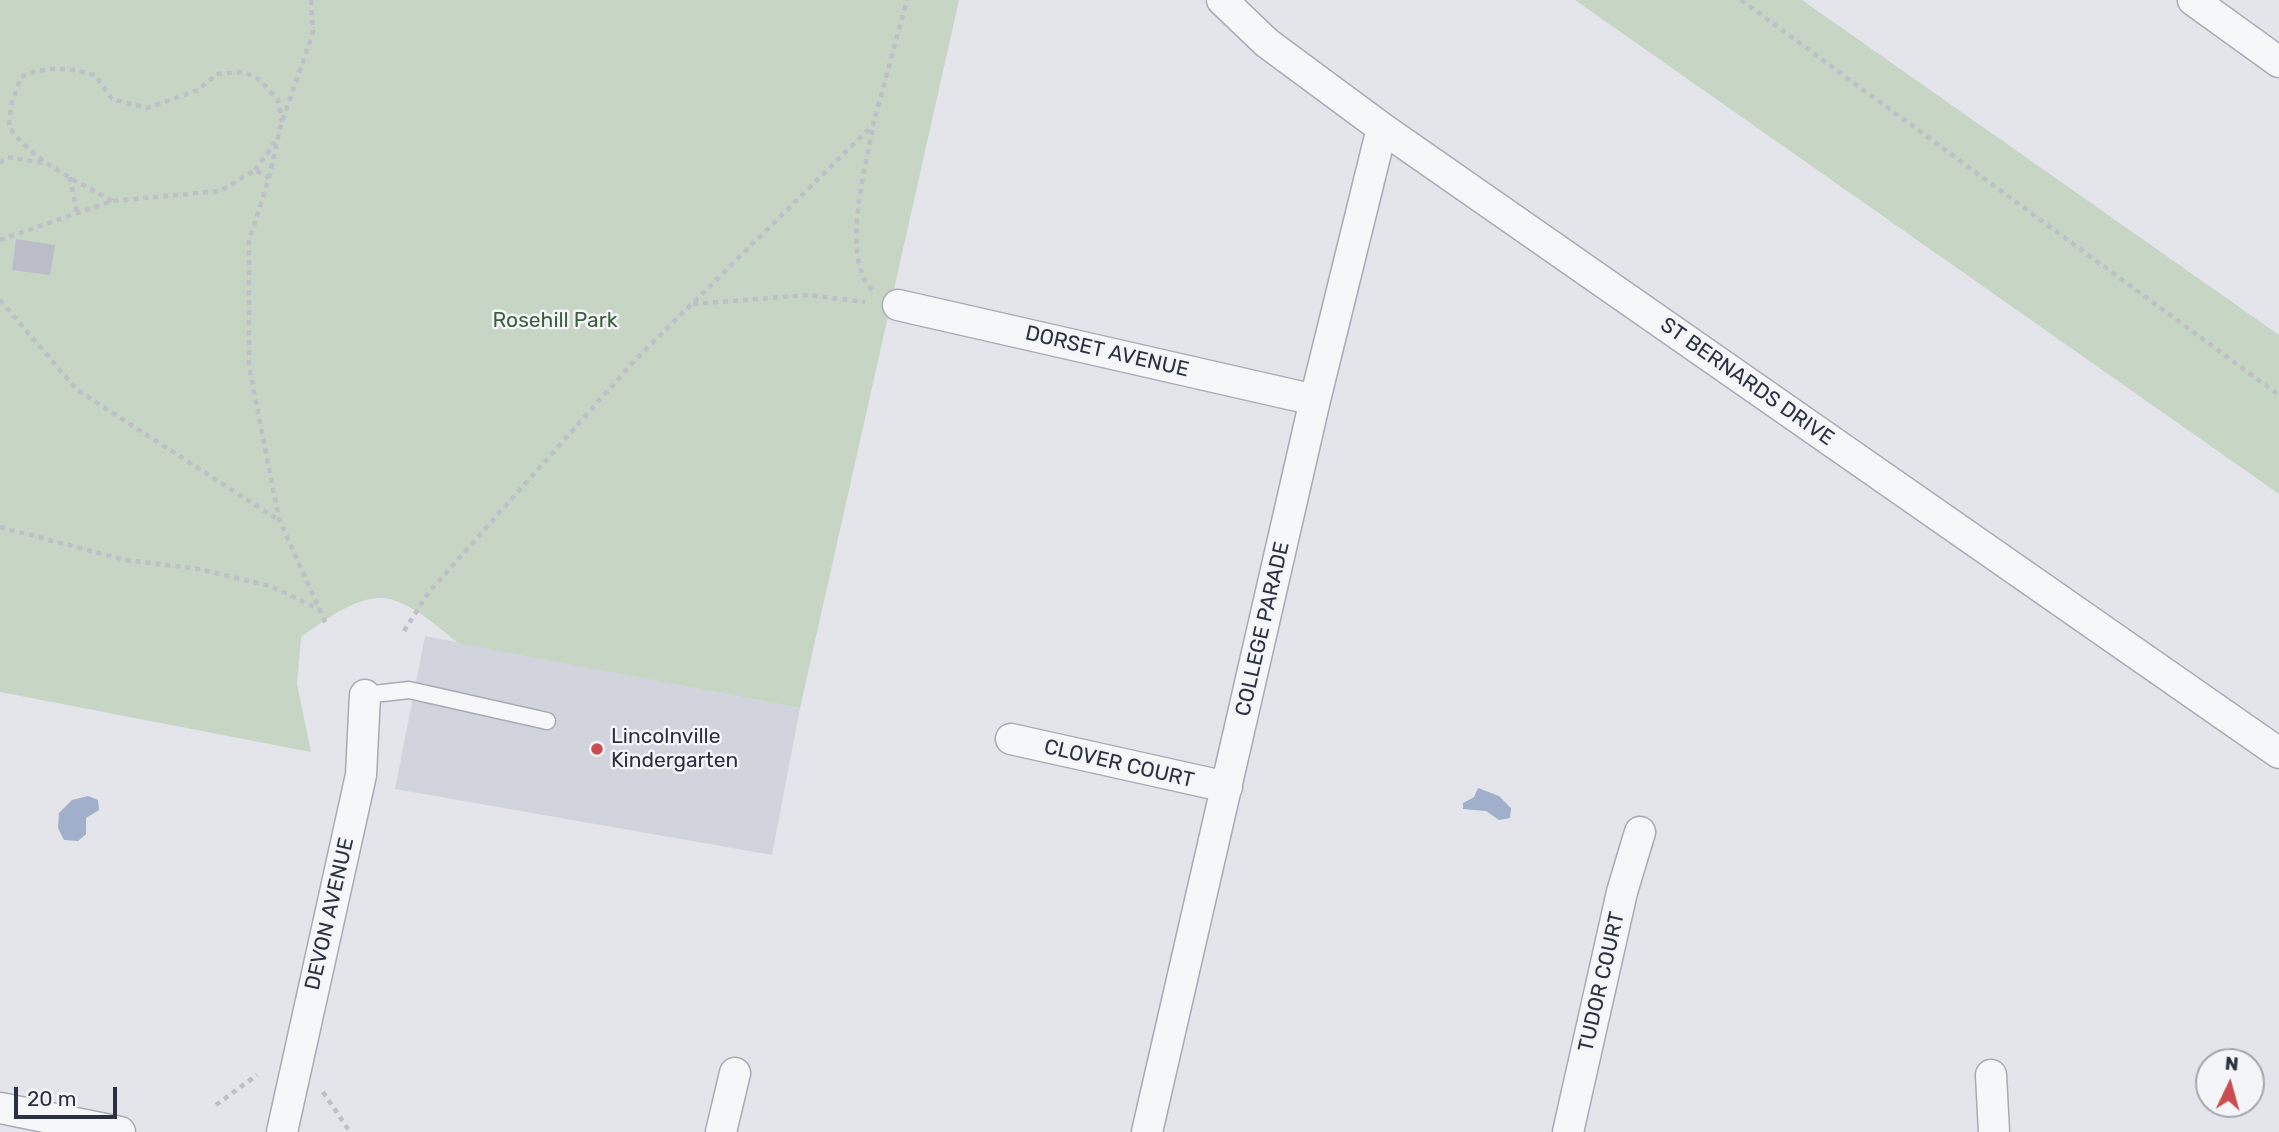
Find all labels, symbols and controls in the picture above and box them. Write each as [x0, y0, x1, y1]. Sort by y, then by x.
park label: Rosehill Park [492, 308, 618, 334]
street label: ST BERNARDS DRIVE [1655, 313, 1839, 451]
street label: DORSET AVENUE [1023, 321, 1191, 383]
street label: COLLEGE PARADE [1231, 539, 1295, 719]
place label: Lincolnville Kindergarten [611, 724, 738, 774]
street label: CLOVER COURT [1041, 734, 1197, 794]
marker: Lincolnville Kindergarten [589, 741, 605, 757]
street label: DEVON AVENUE [300, 835, 360, 993]
street label: TUDOR COURT [1574, 909, 1630, 1055]
north arrow [2195, 1048, 2265, 1118]
text: N [2224, 1052, 2240, 1076]
scale bar [18, 1072, 121, 1116]
text: 20 m [27, 1086, 76, 1111]

